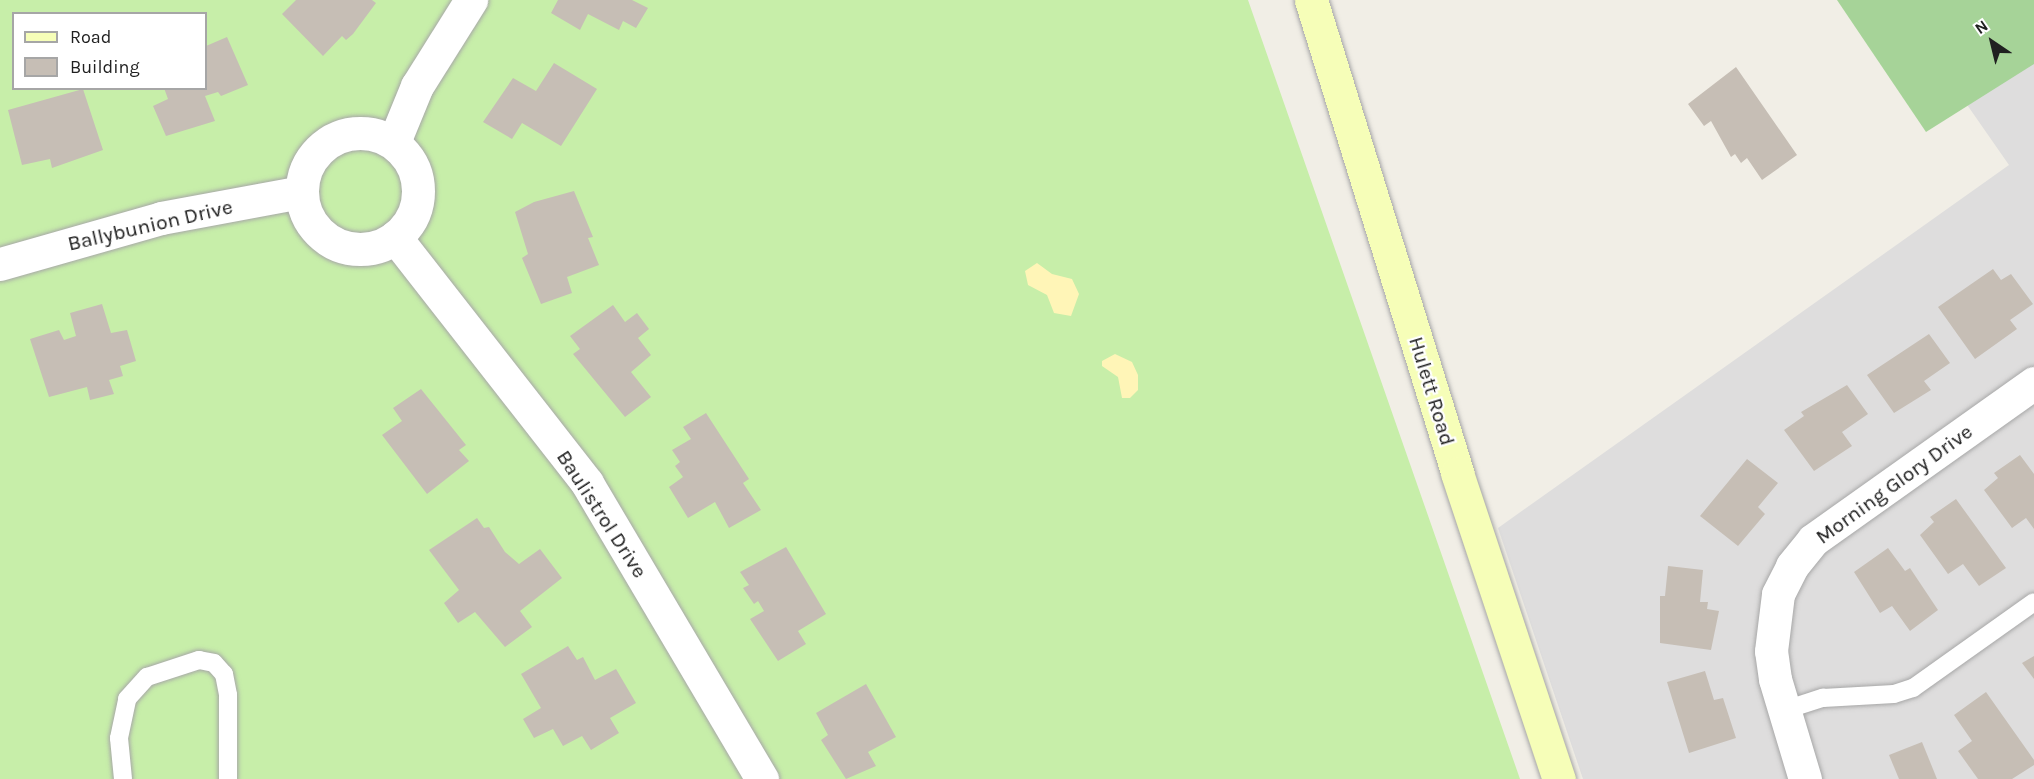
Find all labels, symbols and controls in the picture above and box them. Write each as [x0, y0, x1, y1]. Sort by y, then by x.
legend [12, 12, 207, 90]
north arrow [1962, 12, 2022, 72]
text: N [1971, 16, 1992, 38]
text: Road [70, 26, 111, 48]
text: Building [70, 56, 140, 78]
street label: Ballybunion Drive [65, 194, 235, 256]
street label: Hulett Road [1403, 334, 1461, 448]
street label: Morning Glory Drive [1811, 419, 1977, 549]
street label: Baulistrol Drive [551, 445, 653, 583]

